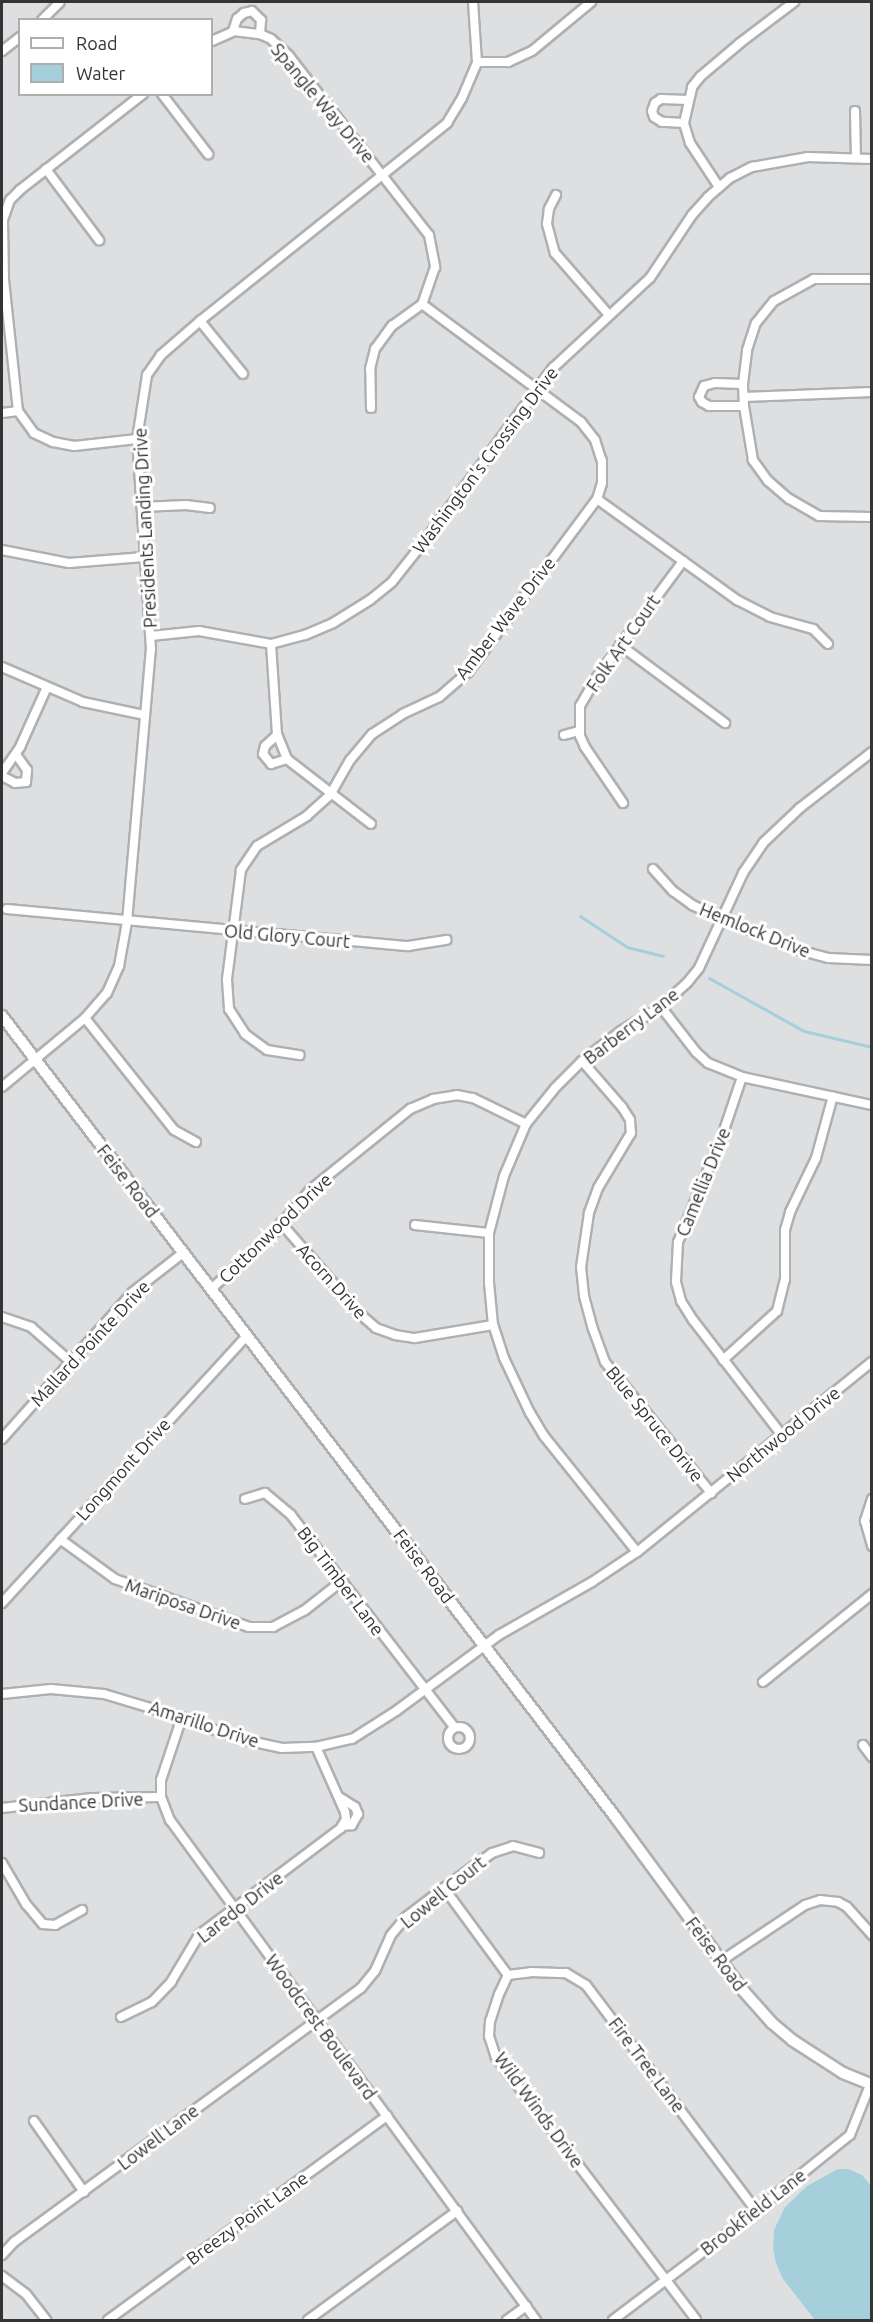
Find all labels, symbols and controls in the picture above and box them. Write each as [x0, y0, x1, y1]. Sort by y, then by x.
legend [18, 18, 213, 96]
text: Road [76, 33, 118, 53]
street label: Spangle Way Drive [267, 39, 379, 167]
text: Water [76, 63, 125, 83]
street label: Washington's Crossing Drive [408, 362, 562, 558]
street label: Presidents Landing Drive [129, 427, 161, 629]
street label: Amber Wave Drive [450, 552, 560, 684]
street label: Folk Art Court [582, 590, 664, 696]
street label: Hemlock Drive [697, 898, 813, 962]
street label: Old Glory Court [223, 920, 351, 952]
street label: Barberry Lane [579, 983, 683, 1069]
street label: Camellia Drive [671, 1124, 735, 1240]
street label: Feise Road [93, 1140, 163, 1222]
street label: Cottonwood Drive [214, 1169, 336, 1287]
street label: Acorn Drive [292, 1239, 372, 1323]
street label: Mallard Pointe Drive [26, 1275, 154, 1411]
street label: Blue Spruce Drive [602, 1362, 708, 1486]
street label: Northwood Drive [722, 1382, 844, 1486]
street label: Longmont Drive [71, 1413, 175, 1525]
street label: Big Timber Lane [293, 1522, 389, 1640]
street label: Feise Road [389, 1525, 459, 1607]
street label: Mariposa Drive [122, 1574, 244, 1634]
street label: Amarillo Drive [146, 1696, 262, 1752]
street label: Sundance Drive [18, 1788, 144, 1816]
street label: Lowell Court [396, 1851, 490, 1933]
street label: Laredo Drive [193, 1867, 287, 1947]
street label: Feise Road [681, 1913, 751, 1995]
street label: Woodcrest Boulevard [261, 1950, 381, 2104]
street label: Fire Tree Lane [604, 2013, 690, 2117]
street label: Wild Winds Drive [490, 2048, 588, 2172]
street label: Lowell Lane [113, 2100, 203, 2174]
street label: Brookfield Lane [696, 2164, 810, 2260]
street label: Breezy Point Lane [182, 2167, 312, 2269]

